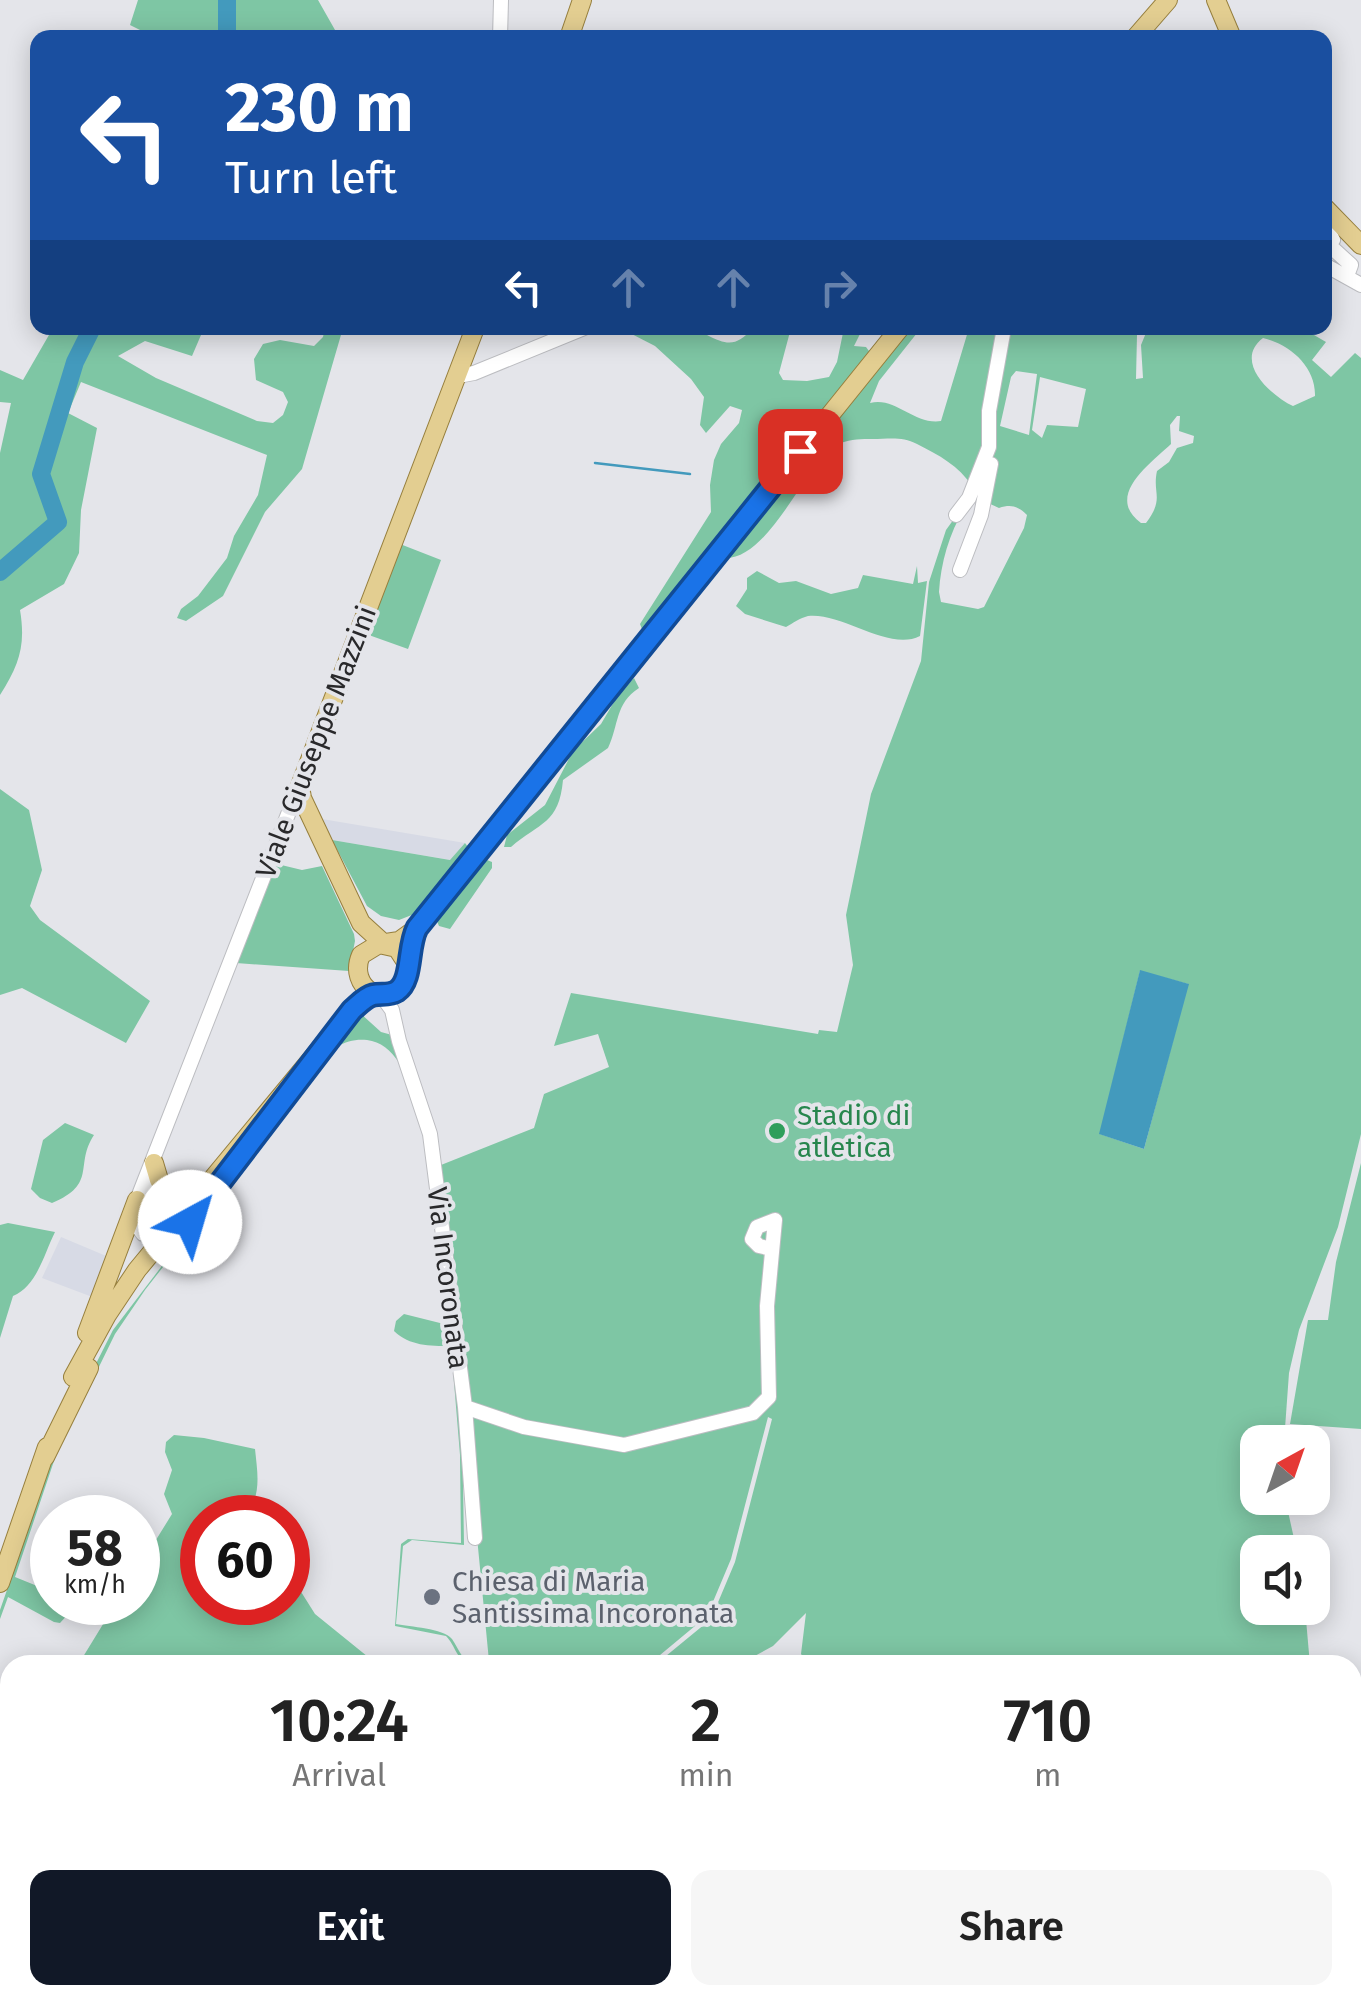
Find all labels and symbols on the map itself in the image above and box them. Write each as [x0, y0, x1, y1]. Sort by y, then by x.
pin [758, 409, 843, 494]
street label: Viale Giuseppe Mazzini [249, 601, 383, 883]
place label: Stadio di atletica [797, 1099, 910, 1164]
marker: Stadio di atletica [766, 1120, 788, 1142]
position arrow [138, 1170, 242, 1274]
street label: Via Incoronata [420, 1185, 476, 1371]
north arrow [1240, 1425, 1330, 1515]
speed limit sign: 60 [180, 1495, 310, 1625]
place label: Chiesa di Maria Santissima Incoronata [452, 1565, 734, 1630]
marker: Chiesa di Maria Santissima Incoronata [421, 1586, 443, 1608]

